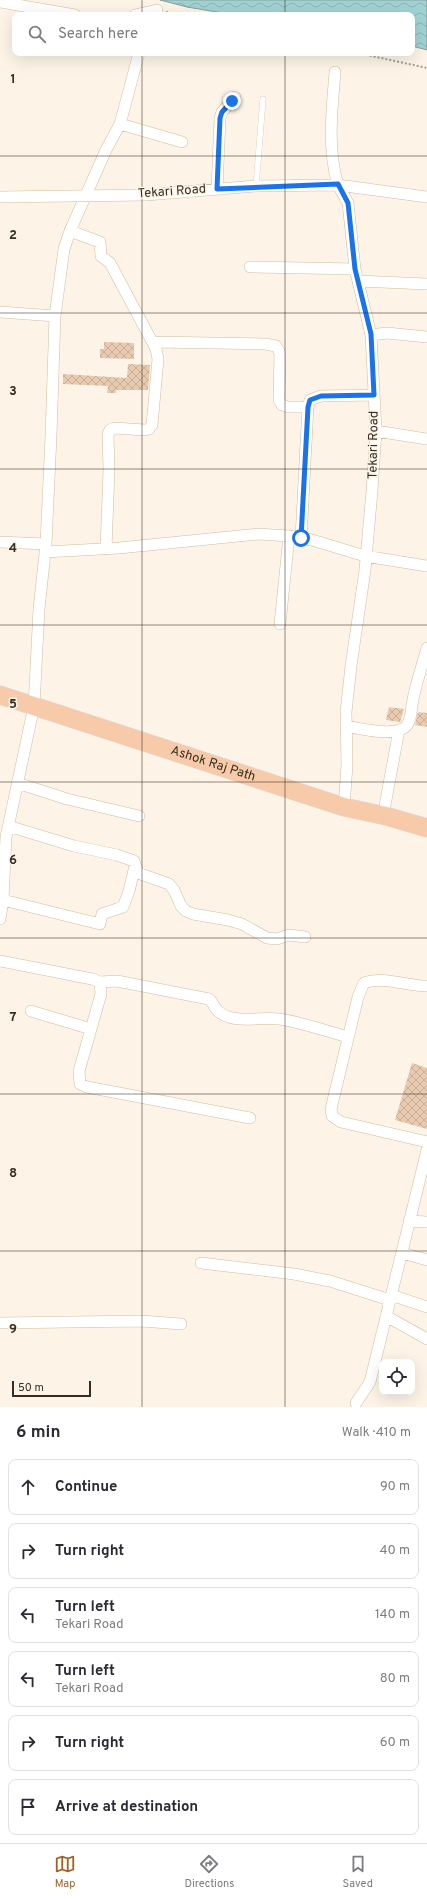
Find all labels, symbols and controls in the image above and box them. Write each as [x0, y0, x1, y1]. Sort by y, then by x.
search box [12, 12, 415, 56]
icon: search [26, 23, 48, 45]
text: Search here [58, 25, 138, 44]
text: 1 [10, 72, 16, 88]
route end [223, 92, 241, 110]
street label: Tekari Road [137, 182, 207, 202]
text: 2 [9, 228, 17, 244]
text: 3 [9, 384, 17, 400]
street label: Tekari Road [365, 411, 383, 479]
route start [292, 529, 310, 547]
text: 4 [9, 541, 17, 557]
text: 5 [9, 697, 17, 713]
street label: Ashok Raj Path [169, 743, 257, 786]
text: 6 [9, 853, 17, 869]
text: 7 [10, 1010, 17, 1026]
text: 8 [9, 1166, 17, 1182]
text: 9 [9, 1322, 17, 1338]
map controls [379, 1359, 415, 1395]
button: locate [379, 1359, 415, 1395]
scale bar [12, 1379, 91, 1398]
text: 50 m [18, 1381, 44, 1395]
text: 6 min [16, 1422, 60, 1444]
text: Walk · 410 m [342, 1425, 411, 1441]
icon: ahead [17, 1476, 39, 1498]
text: Continue [55, 1478, 117, 1497]
text: 90 m [380, 1479, 410, 1495]
icon: right [17, 1540, 39, 1562]
text: Turn right [55, 1542, 124, 1561]
text: 40 m [380, 1543, 410, 1559]
text: Turn left [55, 1598, 115, 1617]
icon: left [17, 1604, 39, 1626]
text: 140 m [375, 1607, 410, 1623]
text: Tekari Road [55, 1617, 123, 1633]
text: Turn left [55, 1662, 115, 1681]
icon: left [17, 1668, 39, 1690]
text: 80 m [380, 1671, 410, 1687]
text: Tekari Road [55, 1681, 123, 1697]
icon: right [17, 1732, 39, 1754]
text: Turn right [55, 1734, 124, 1753]
text: 60 m [380, 1735, 410, 1751]
icon: arrive [17, 1796, 39, 1818]
text: Arrive at destination [55, 1798, 198, 1817]
tab: Map [54, 1853, 76, 1891]
tab: Directions [184, 1853, 234, 1891]
tab: Saved [343, 1853, 373, 1891]

